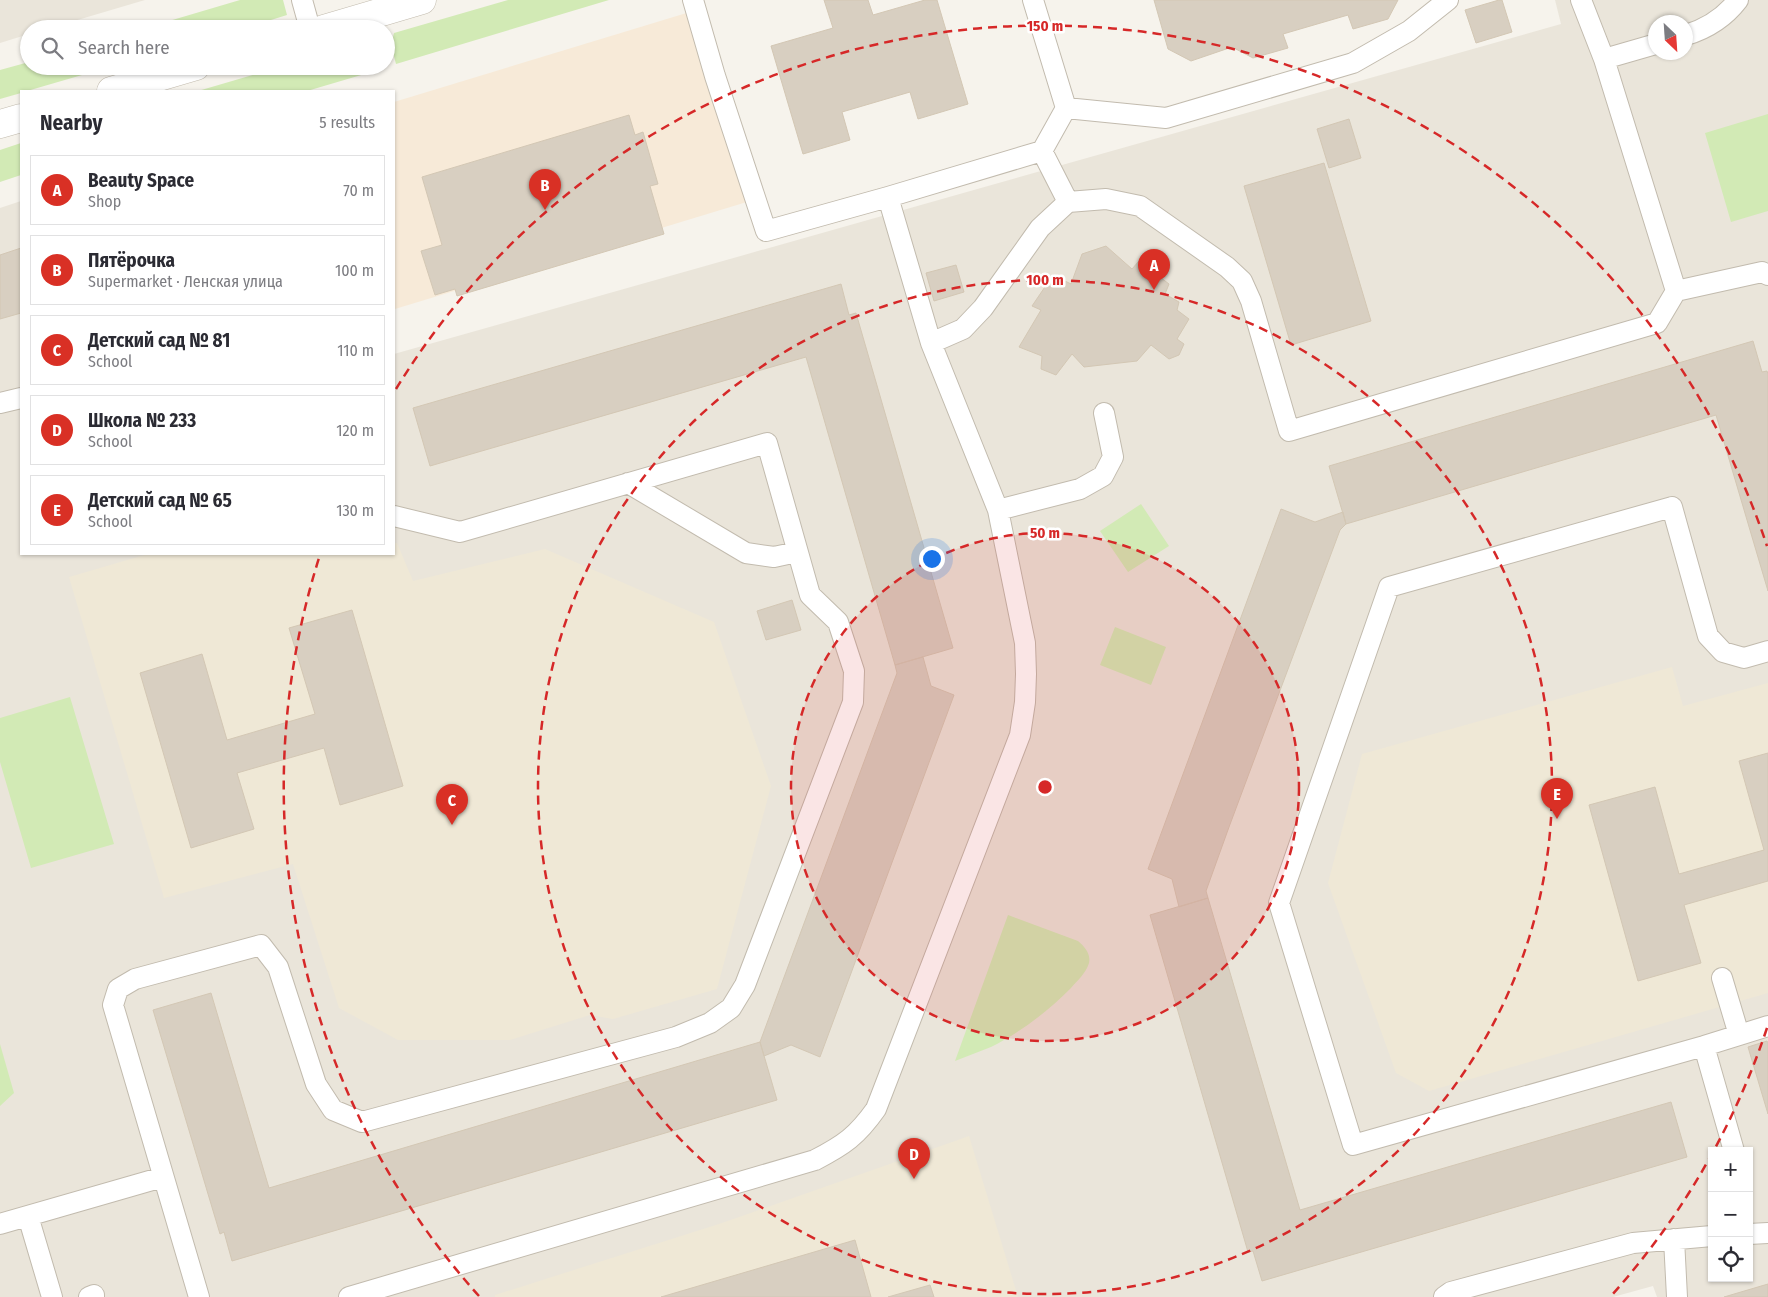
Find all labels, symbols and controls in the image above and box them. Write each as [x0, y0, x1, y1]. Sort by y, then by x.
north arrow [1648, 15, 1693, 60]
text: 150 m [1027, 17, 1063, 35]
search box [20, 20, 395, 75]
icon: search [38, 34, 66, 62]
text: Search here [78, 36, 170, 59]
text: Nearby [40, 110, 102, 136]
text: 5 results [319, 113, 375, 132]
text: Beauty Space [88, 169, 194, 192]
pin: B [529, 169, 561, 210]
text: A [53, 181, 61, 200]
text: 70 m [343, 181, 374, 200]
text: Shop [88, 192, 121, 211]
text: Пятёрочка [88, 249, 175, 272]
pin: A [1138, 249, 1170, 290]
text: B [53, 261, 61, 280]
text: 100 m [335, 261, 374, 280]
text: 100 m [1026, 271, 1064, 289]
text: Supermarket · Ленская улица [88, 272, 283, 291]
text: Детский сад № 81 [88, 329, 230, 352]
text: C [53, 341, 61, 360]
text: 110 m [337, 341, 374, 360]
text: School [88, 352, 132, 371]
text: Школа № 233 [88, 409, 196, 432]
text: D [52, 421, 62, 440]
text: 120 m [336, 421, 374, 440]
text: School [88, 432, 132, 451]
text: Детский сад № 65 [88, 489, 232, 512]
text: E [53, 501, 61, 520]
text: 130 m [336, 501, 374, 520]
text: School [88, 512, 132, 531]
text: 50 m [1030, 524, 1060, 542]
your location [919, 546, 945, 572]
centre of rings [1036, 778, 1054, 796]
pin: E [1541, 778, 1573, 819]
pin: C [436, 784, 468, 825]
pin: D [898, 1138, 930, 1179]
map controls [1708, 1147, 1753, 1282]
button: + [1708, 1147, 1753, 1192]
button: − [1708, 1192, 1753, 1237]
button: locate [1708, 1237, 1753, 1282]

